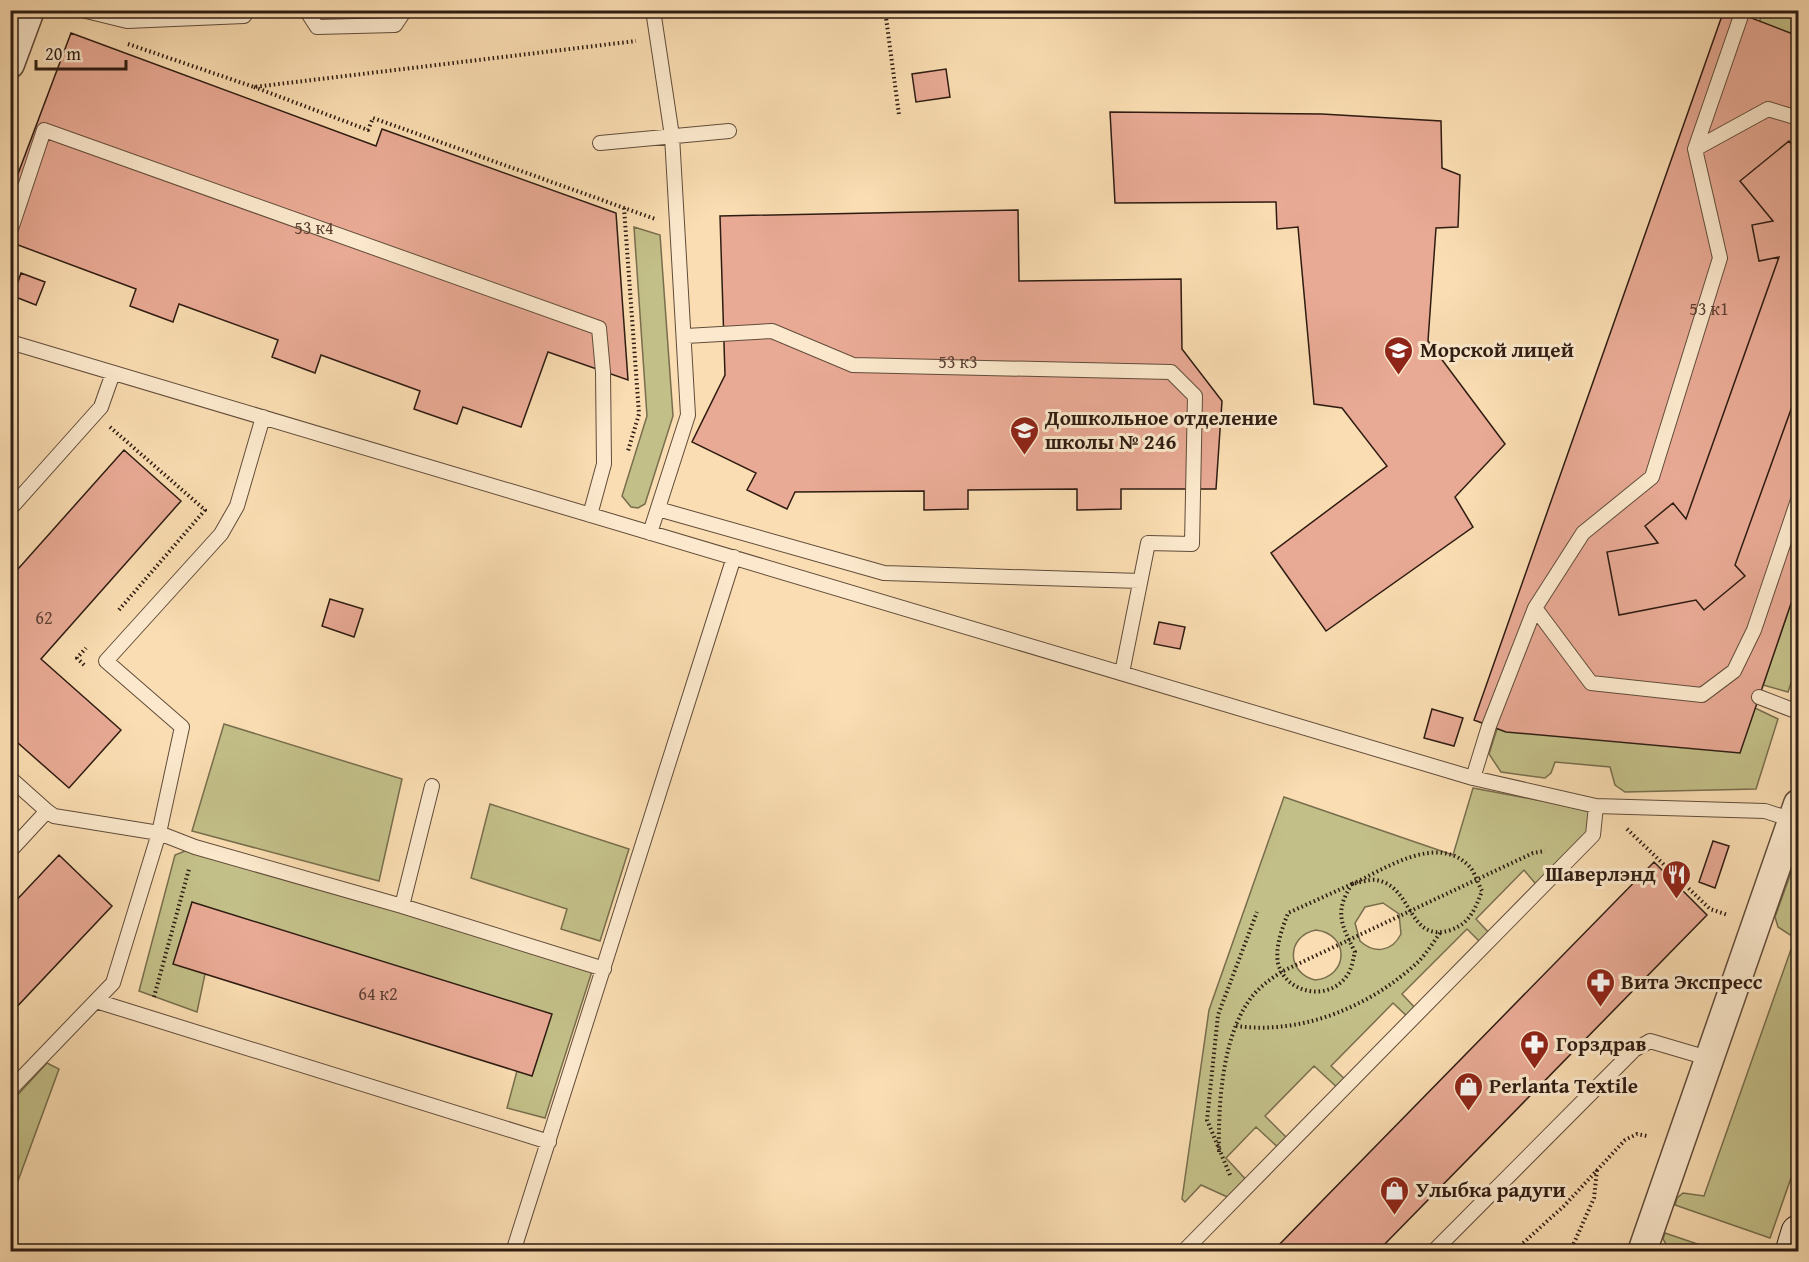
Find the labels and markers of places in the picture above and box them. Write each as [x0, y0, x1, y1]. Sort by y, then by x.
school or university icon: Морской лицей [1383, 334, 1415, 376]
place label: Морской лицей [1420, 334, 1574, 365]
place label: Дошкольное отделение школы № 246 [1044, 402, 1278, 457]
school or university icon: Дошкольное отделение школы № 246 [1008, 414, 1040, 456]
place label: Шаверлэнд [1545, 858, 1656, 889]
restaurant icon: Шаверлэнд [1661, 858, 1693, 900]
pharmacy icon: Вита Экспресс [1584, 966, 1616, 1008]
place label: Вита Экспресс [1621, 966, 1763, 997]
pharmacy icon: Горздрав [1519, 1028, 1551, 1070]
place label: Горздрав [1556, 1028, 1647, 1059]
shop icon: Perlanta Textile [1452, 1070, 1484, 1112]
place label: Perlanta Textile [1489, 1070, 1638, 1101]
shop icon: Улыбка радуги [1379, 1174, 1411, 1216]
place label: Улыбка радуги [1416, 1174, 1566, 1205]

